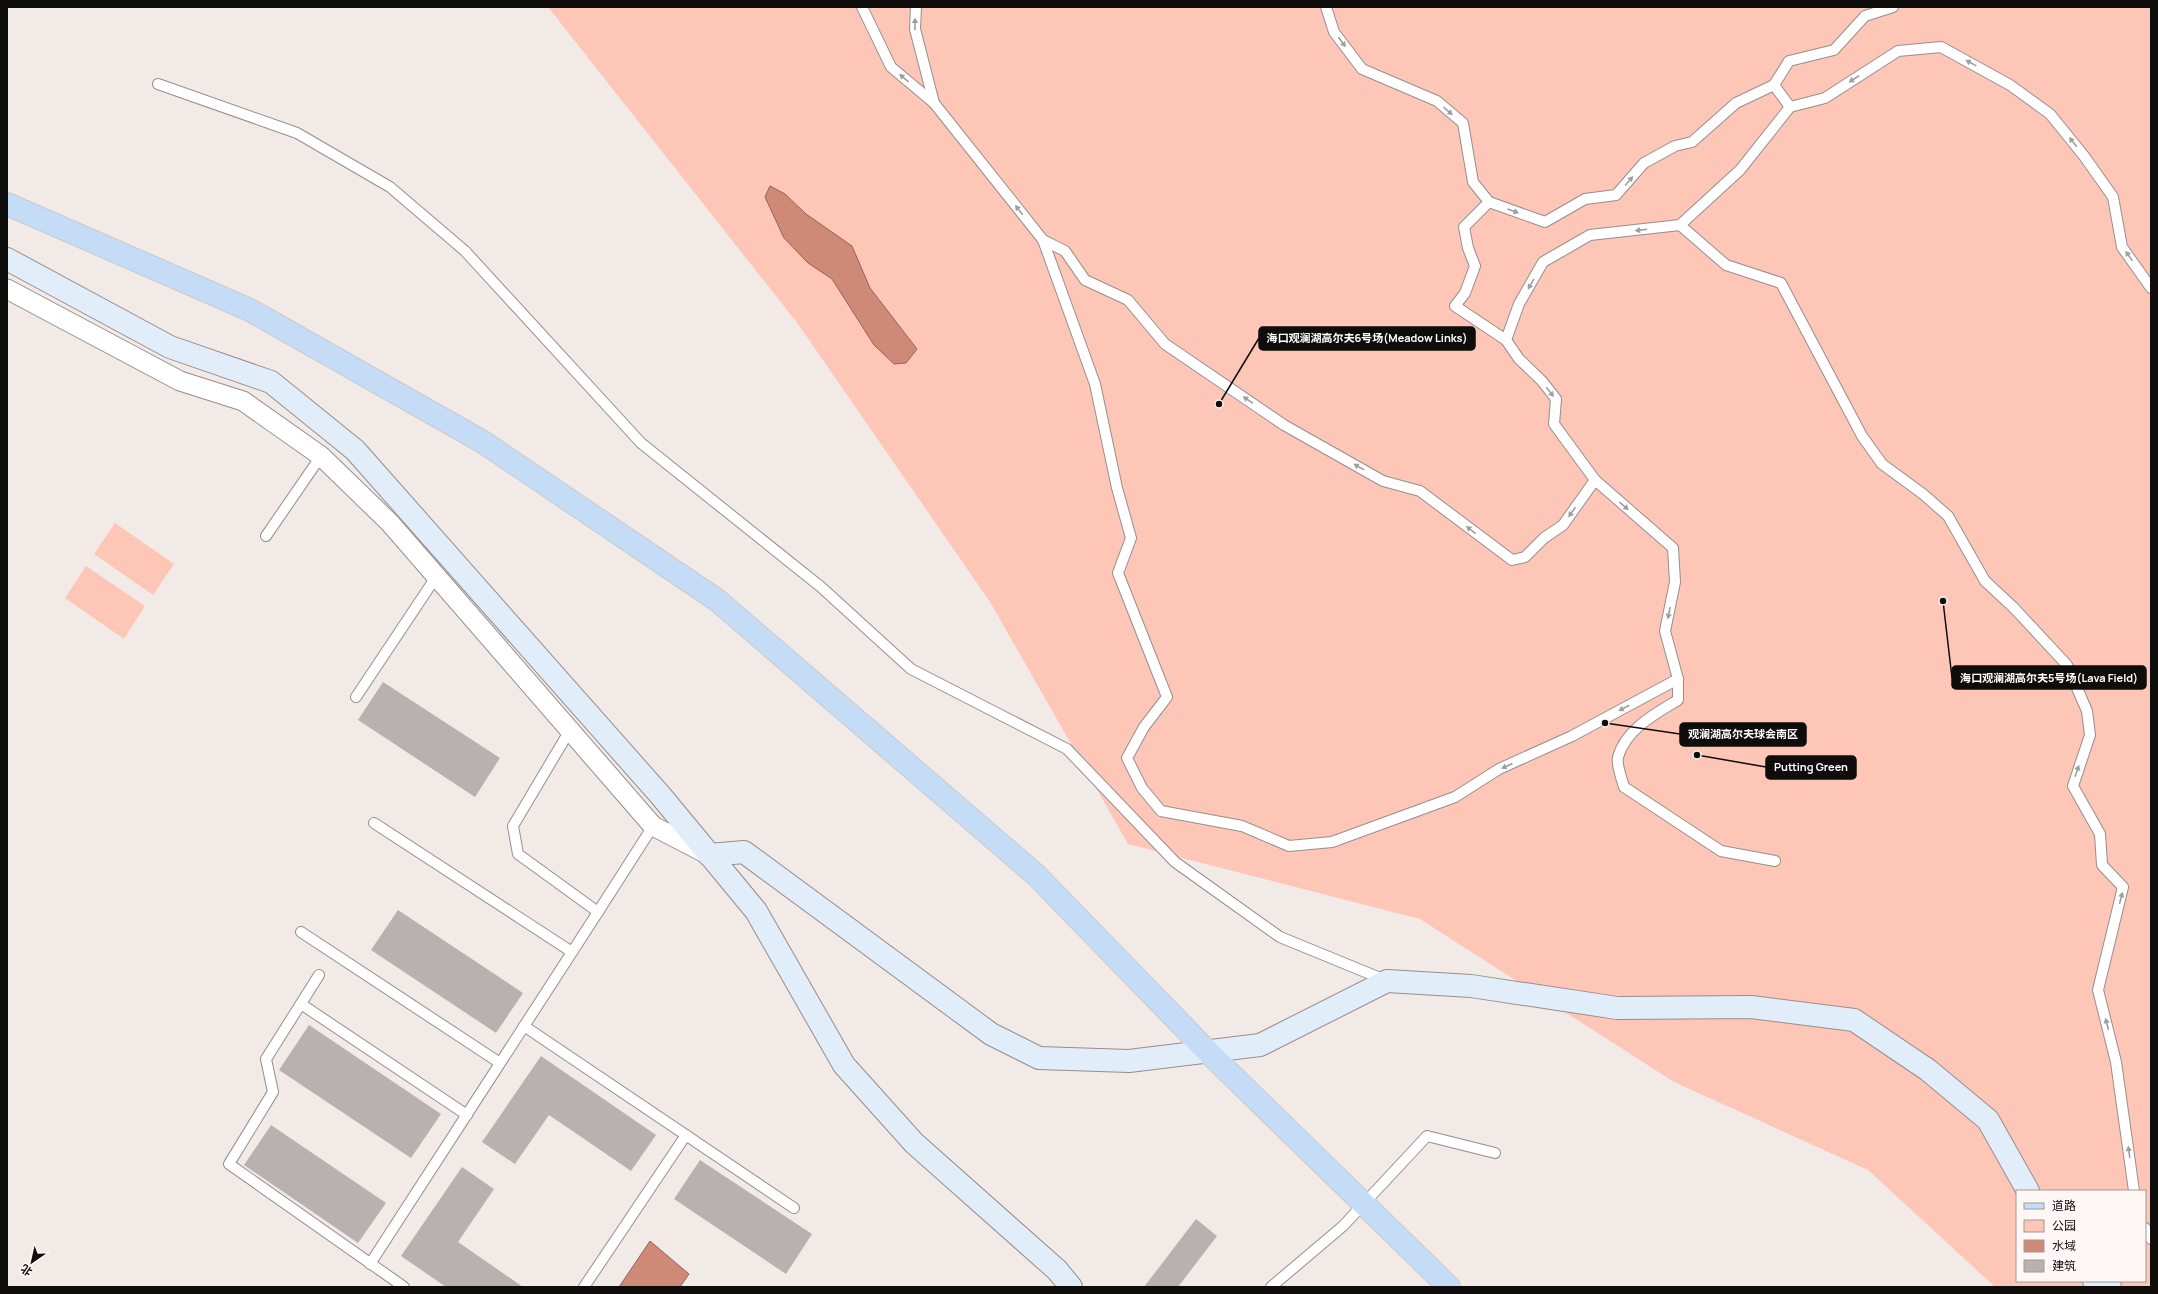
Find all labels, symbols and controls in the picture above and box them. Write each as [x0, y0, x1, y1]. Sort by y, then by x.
one-way arrow [912, 17, 918, 30]
one-way arrow [1338, 37, 1346, 48]
one-way arrow [1965, 60, 1977, 66]
one-way arrow [899, 73, 909, 82]
one-way arrow [1849, 75, 1859, 83]
one-way arrow [1444, 106, 1453, 115]
one-way arrow [2068, 137, 2077, 148]
one-way arrow [1624, 175, 1633, 186]
one-way arrow [1014, 204, 1023, 215]
one-way arrow [1508, 209, 1520, 215]
one-way arrow [1635, 227, 1647, 233]
one-way arrow [2125, 251, 2133, 261]
one-way arrow [1528, 278, 1535, 290]
callout: 海口观澜湖高尔夫6号场(Meadow Links) [1259, 327, 1475, 350]
text: 海口观澜湖高尔夫6号场(Meadow Links) [1266, 330, 1468, 345]
one-way arrow [1546, 386, 1554, 397]
one-way arrow [1243, 396, 1253, 404]
one-way arrow [1353, 464, 1365, 471]
one-way arrow [1619, 501, 1629, 510]
one-way arrow [1568, 507, 1576, 517]
one-way arrow [1466, 525, 1477, 534]
one-way arrow [1666, 606, 1672, 619]
callout: 海口观澜湖高尔夫5号场(Lava Field) [1952, 666, 2146, 689]
text: 海口观澜湖高尔夫5号场(Lava Field) [1960, 670, 2138, 685]
one-way arrow [1618, 705, 1630, 711]
callout: 观澜湖高尔夫球会南区 [1680, 723, 1806, 746]
text: 观澜湖高尔夫球会南区 [1688, 726, 1798, 741]
callout: Putting Green [1766, 756, 1856, 779]
text: Putting Green [1774, 759, 1848, 774]
one-way arrow [1501, 763, 1513, 769]
one-way arrow [2075, 765, 2081, 777]
one-way arrow [2118, 892, 2124, 904]
one-way arrow [2103, 1018, 2109, 1031]
one-way arrow [2126, 1146, 2132, 1158]
legend [2016, 1190, 2146, 1282]
text: 道路 [2052, 1197, 2076, 1214]
text: 公园 [2052, 1217, 2076, 1234]
text: 水域 [2052, 1237, 2076, 1254]
north arrow [12, 1242, 52, 1282]
text: 建筑 [2052, 1257, 2076, 1274]
text: 北 [17, 1261, 35, 1280]

